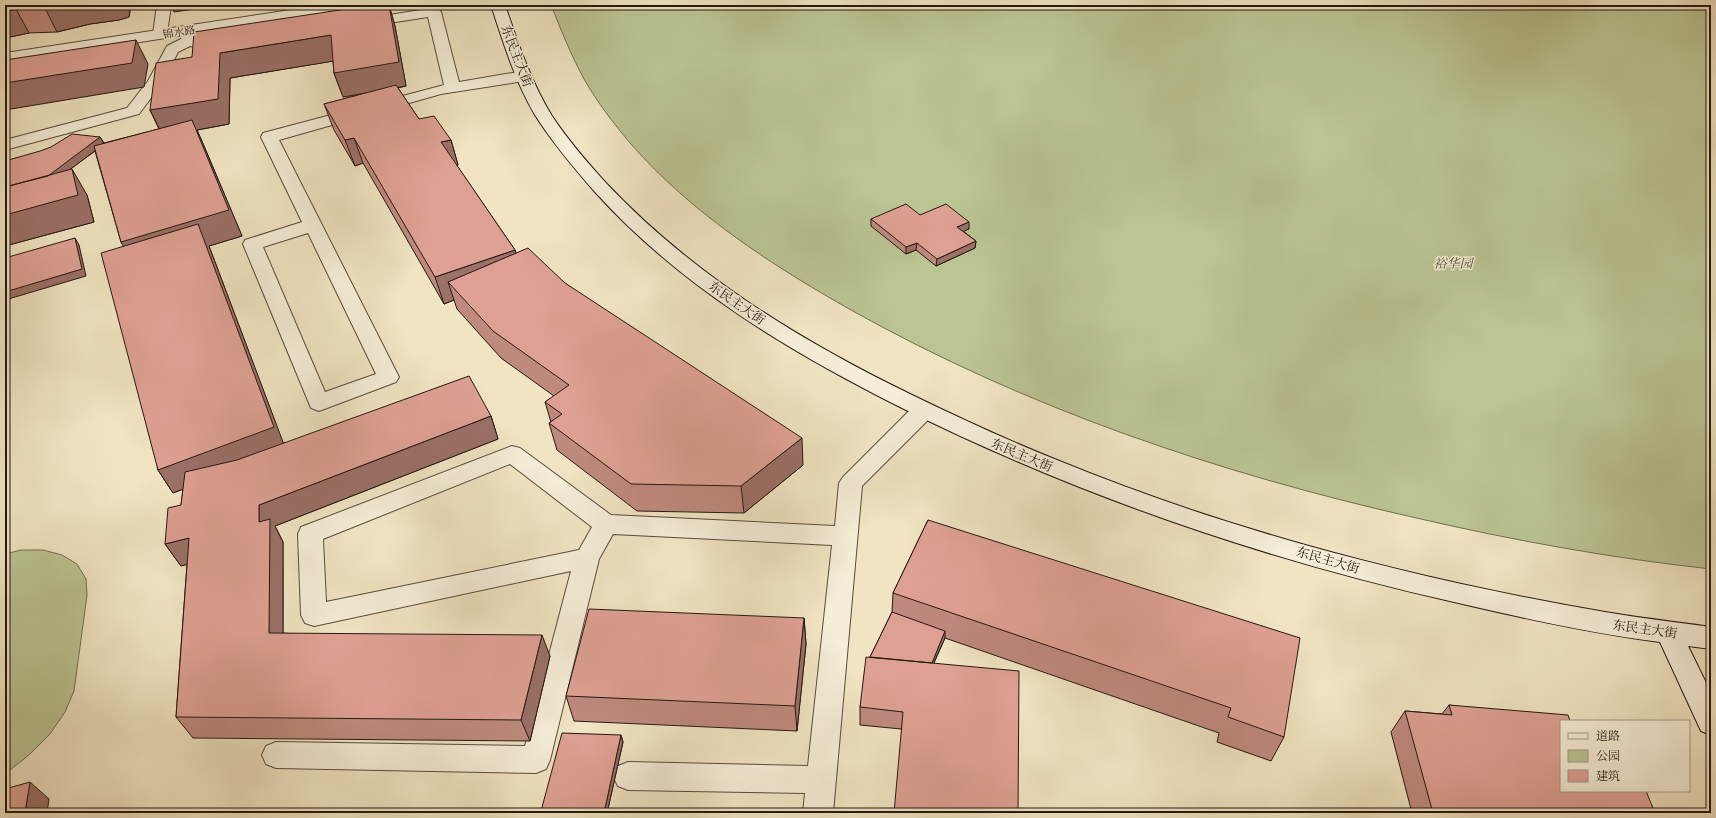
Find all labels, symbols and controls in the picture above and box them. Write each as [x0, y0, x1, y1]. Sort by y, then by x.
street label: 锦水路 [162, 23, 196, 41]
street label: 东民主大街 [497, 23, 537, 89]
park label: 裕华园 [1433, 255, 1474, 272]
street label: 东民主大街 [705, 277, 769, 329]
street label: 东民主大街 [989, 434, 1055, 476]
street label: 东民主大街 [1294, 543, 1362, 577]
street label: 东民主大街 [1612, 616, 1678, 642]
legend [1560, 720, 1690, 792]
text: 道路 [1596, 728, 1620, 744]
text: 公园 [1596, 748, 1620, 764]
text: 建筑 [1596, 768, 1620, 784]

